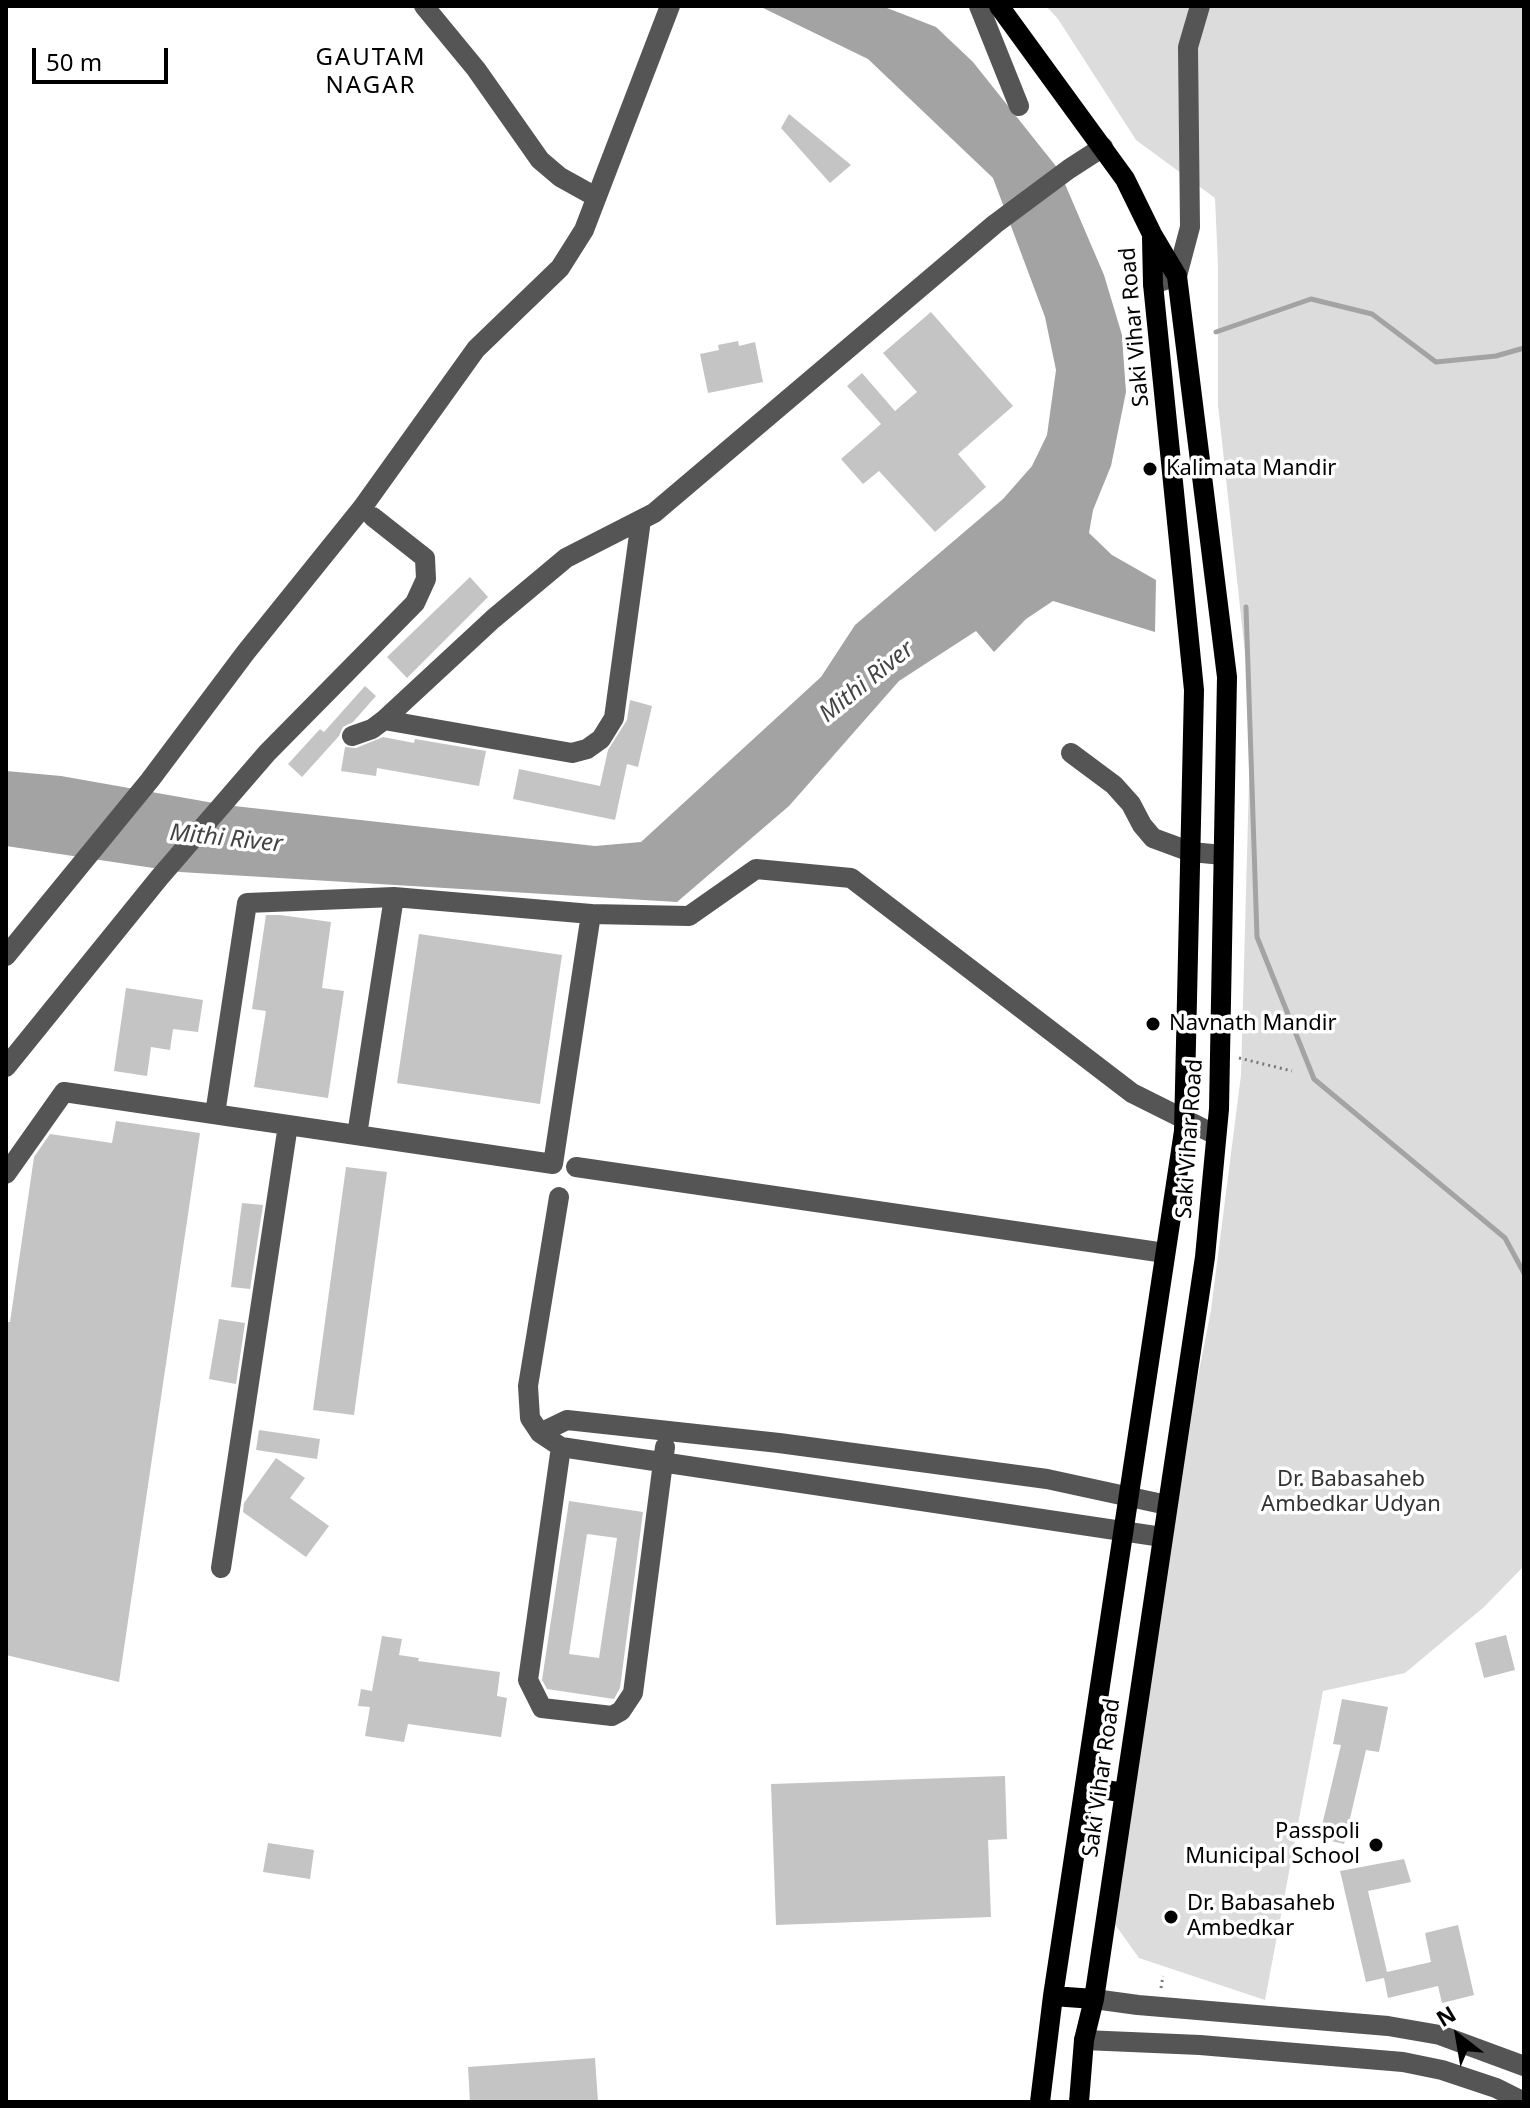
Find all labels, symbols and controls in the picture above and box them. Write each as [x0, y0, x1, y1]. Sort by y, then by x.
scale bar [36, 32, 172, 82]
district label: GAUTAM NAGAR [315, 44, 427, 100]
text: 50 m [46, 45, 102, 78]
street label: Saki Vihar Road [1115, 246, 1155, 408]
place label: Kalimata Mandir [1166, 456, 1336, 482]
marker: Kalimata Mandir [1141, 460, 1159, 478]
water label: Mithi River [814, 635, 920, 729]
water label: Mithi River [168, 819, 284, 859]
place label: Navnath Mandir [1169, 1011, 1337, 1037]
marker: Navnath Mandir [1144, 1015, 1162, 1033]
street label: Saki Vihar Road [1171, 1058, 1209, 1220]
park label: Dr. Babasaheb Ambedkar Udyan [1261, 1467, 1441, 1518]
street label: Saki Vihar Road [1078, 1697, 1126, 1859]
place label: Passpoli Municipal School [1185, 1819, 1360, 1870]
marker: Passpoli Municipal School [1367, 1836, 1385, 1854]
place label: Dr. Babasaheb Ambedkar [1187, 1891, 1335, 1942]
marker: Dr. Babasaheb Ambedkar [1162, 1908, 1180, 1926]
north arrow [1418, 1996, 1498, 2076]
text: N [1430, 1998, 1461, 2033]

